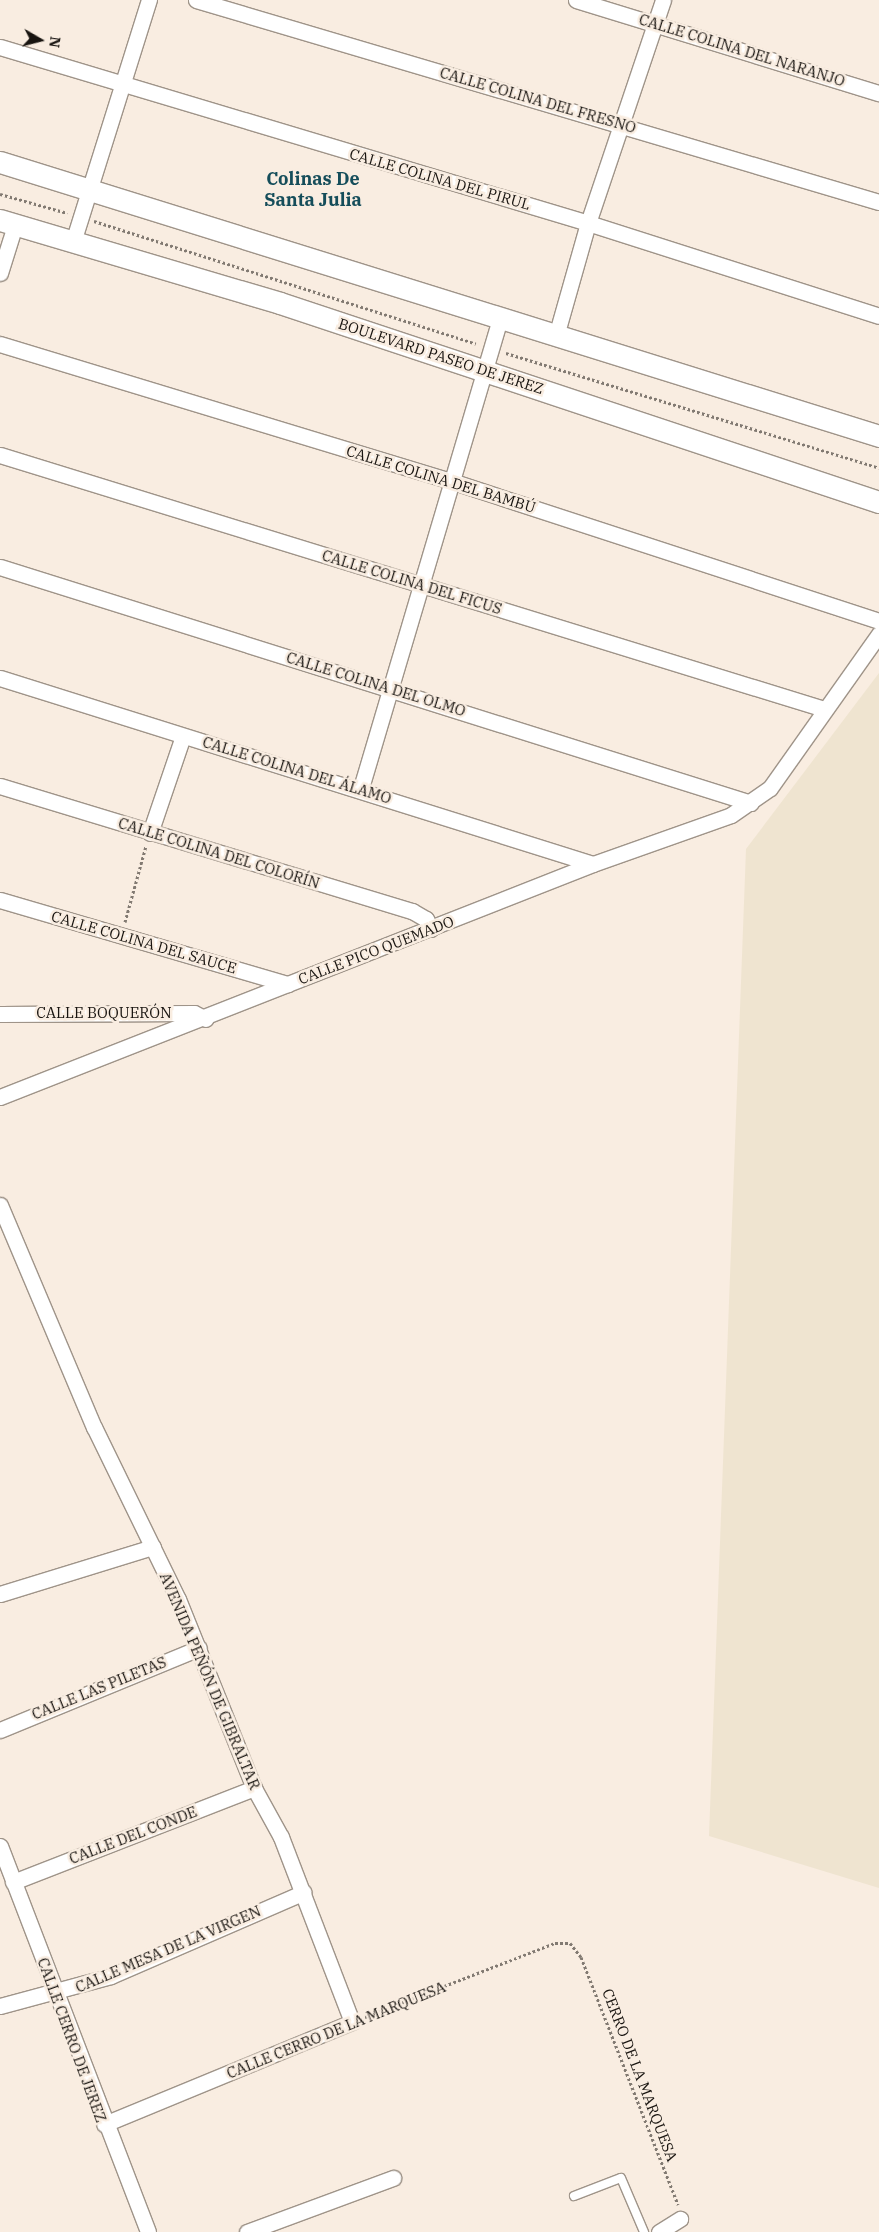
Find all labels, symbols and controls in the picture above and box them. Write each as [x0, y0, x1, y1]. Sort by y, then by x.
street label: CALLE COLINA DEL NARANJO [637, 10, 847, 90]
north arrow [15, 15, 65, 65]
text: N [45, 35, 65, 49]
street label: CALLE COLINA DEL FRESNO [438, 63, 638, 137]
street label: CALLE COLINA DEL PIRUL [347, 145, 533, 213]
district label: Colinas De Santa Julia [264, 169, 362, 212]
street label: BOULEVARD PASEO DE JEREZ [336, 314, 546, 398]
street label: CALLE COLINA DEL BAMBÚ [344, 442, 538, 516]
street label: CALLE COLINA DEL FICUS [320, 546, 504, 618]
street label: CALLE COLINA DEL OLMO [284, 648, 468, 720]
street label: CALLE COLINA DEL ÁLAMO [200, 733, 394, 807]
street label: CALLE COLINA DEL COLORÍN [116, 814, 322, 892]
street label: CALLE COLINA DEL SAUCE [49, 907, 239, 977]
street label: CALLE PICO QUEMADO [296, 912, 456, 988]
street label: CALLE BOQUERÓN [36, 1004, 172, 1022]
street label: AVENIDA PEÑÓN DE GIBRALTAR [156, 1570, 264, 1792]
street label: CALLE LAS PILETAS [29, 1653, 169, 1723]
street label: CALLE DEL CONDE [67, 1802, 199, 1868]
street label: CALLE MESA DE LA VIRGEN [73, 1902, 263, 1996]
street label: CALLE CERRO DE JEREZ [34, 1955, 110, 2125]
street label: CALLE CERRO DE LA MARQUESA [224, 1978, 448, 2082]
street label: CERRO DE LA MARQUESA [599, 1986, 681, 2164]

